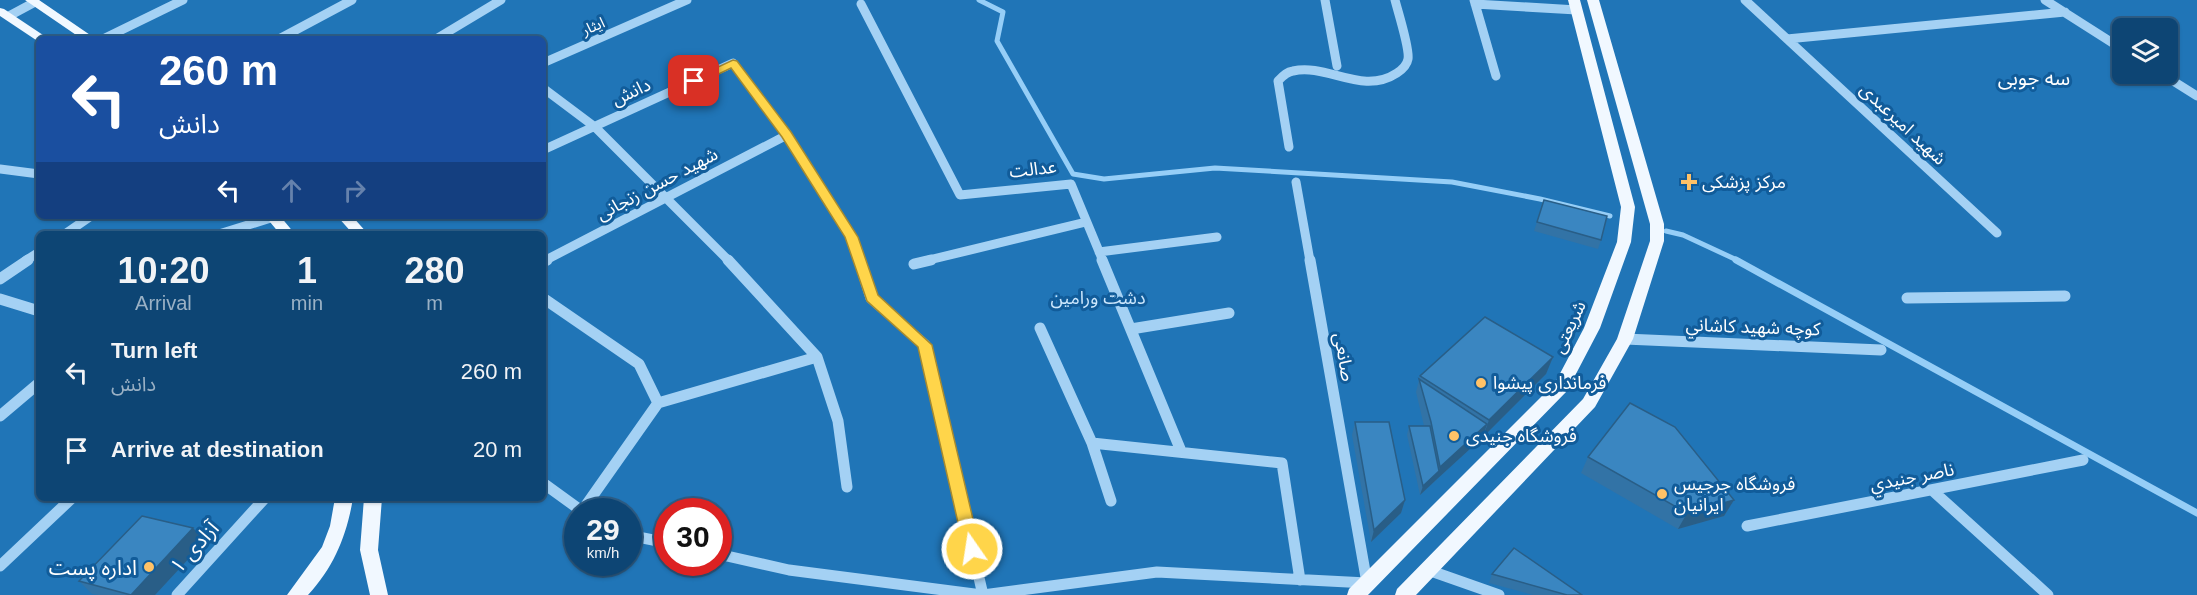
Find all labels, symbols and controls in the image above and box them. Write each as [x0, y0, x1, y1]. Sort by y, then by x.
street label: ایثار [578, 13, 608, 40]
map controls [2112, 18, 2178, 84]
button: layers [2112, 18, 2178, 84]
text: 260 m [159, 47, 278, 94]
pin [668, 55, 719, 106]
icon: left [60, 60, 138, 138]
icon: arrive [677, 64, 710, 97]
district label: سه جوبی [1998, 67, 2070, 90]
street label: دانش [608, 74, 654, 111]
street label: شهید امیرعبدی [1855, 79, 1950, 170]
text: دانش [159, 109, 220, 139]
street label: شهید حسن زنجانی [593, 144, 721, 225]
street label: عدالت [1008, 157, 1058, 181]
place label: مرکز پزشکی [1702, 172, 1786, 193]
marker: مرکز پزشکی [1680, 173, 1698, 191]
icon: left [212, 174, 245, 207]
icon: ahead [275, 174, 308, 207]
icon: right [338, 174, 371, 207]
text: 10:20 [117, 250, 209, 291]
text: 1 [297, 250, 317, 291]
text: 280 [404, 250, 465, 291]
park label: دشت ورامین [1050, 288, 1146, 309]
text: Arrival [135, 292, 192, 314]
text: min [291, 292, 323, 314]
text: m [426, 292, 443, 314]
street label: شریعتی [1548, 298, 1591, 357]
street label: كوچه شهيد كاشاني [1685, 315, 1821, 343]
street label: صانعی [1329, 331, 1358, 383]
text: Turn left [111, 338, 197, 363]
icon: left [60, 356, 93, 389]
text: 260 m [461, 359, 522, 384]
text: دانش [111, 373, 156, 395]
place label: فرمانداری پیشوا [1493, 373, 1606, 394]
marker: فرمانداری پیشوا [1474, 376, 1488, 390]
place label: فروشگاه جنیدی [1466, 426, 1577, 447]
marker: فروشگاه جنیدی [1447, 429, 1461, 443]
icon: arrive [60, 434, 93, 467]
text: Arrive at destination [111, 437, 324, 462]
text: 20 m [473, 437, 522, 462]
street label: ناصر جنيدي [1868, 459, 1956, 498]
place label: فروشگاه جرجیس ایرانیان [1674, 474, 1795, 516]
marker: فروشگاه جرجیس ایرانیان [1655, 487, 1669, 501]
speed limit sign: 30 [654, 498, 732, 576]
text: 29 [586, 513, 620, 546]
street label: آزادی ۱ [165, 516, 224, 578]
position arrow [940, 517, 1004, 581]
text: km/h [587, 544, 619, 561]
place label: اداره پست [49, 556, 137, 581]
marker: اداره پست [142, 560, 156, 574]

